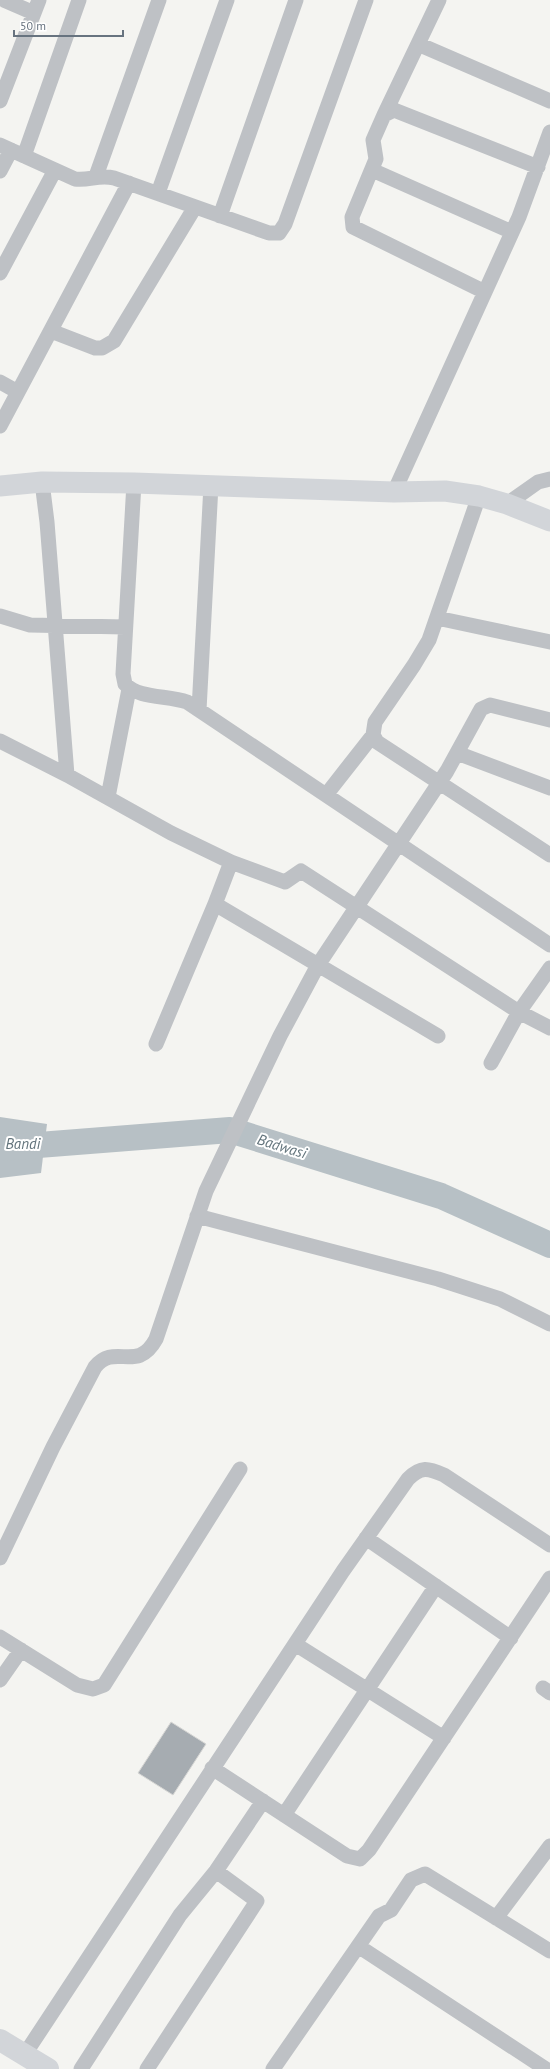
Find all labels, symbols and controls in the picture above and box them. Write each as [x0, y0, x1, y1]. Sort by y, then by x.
scale bar [14, 12, 123, 38]
text: 50 m [20, 18, 46, 33]
water label: Badwasi [255, 1130, 310, 1163]
water label: Bandi [6, 1134, 42, 1153]

